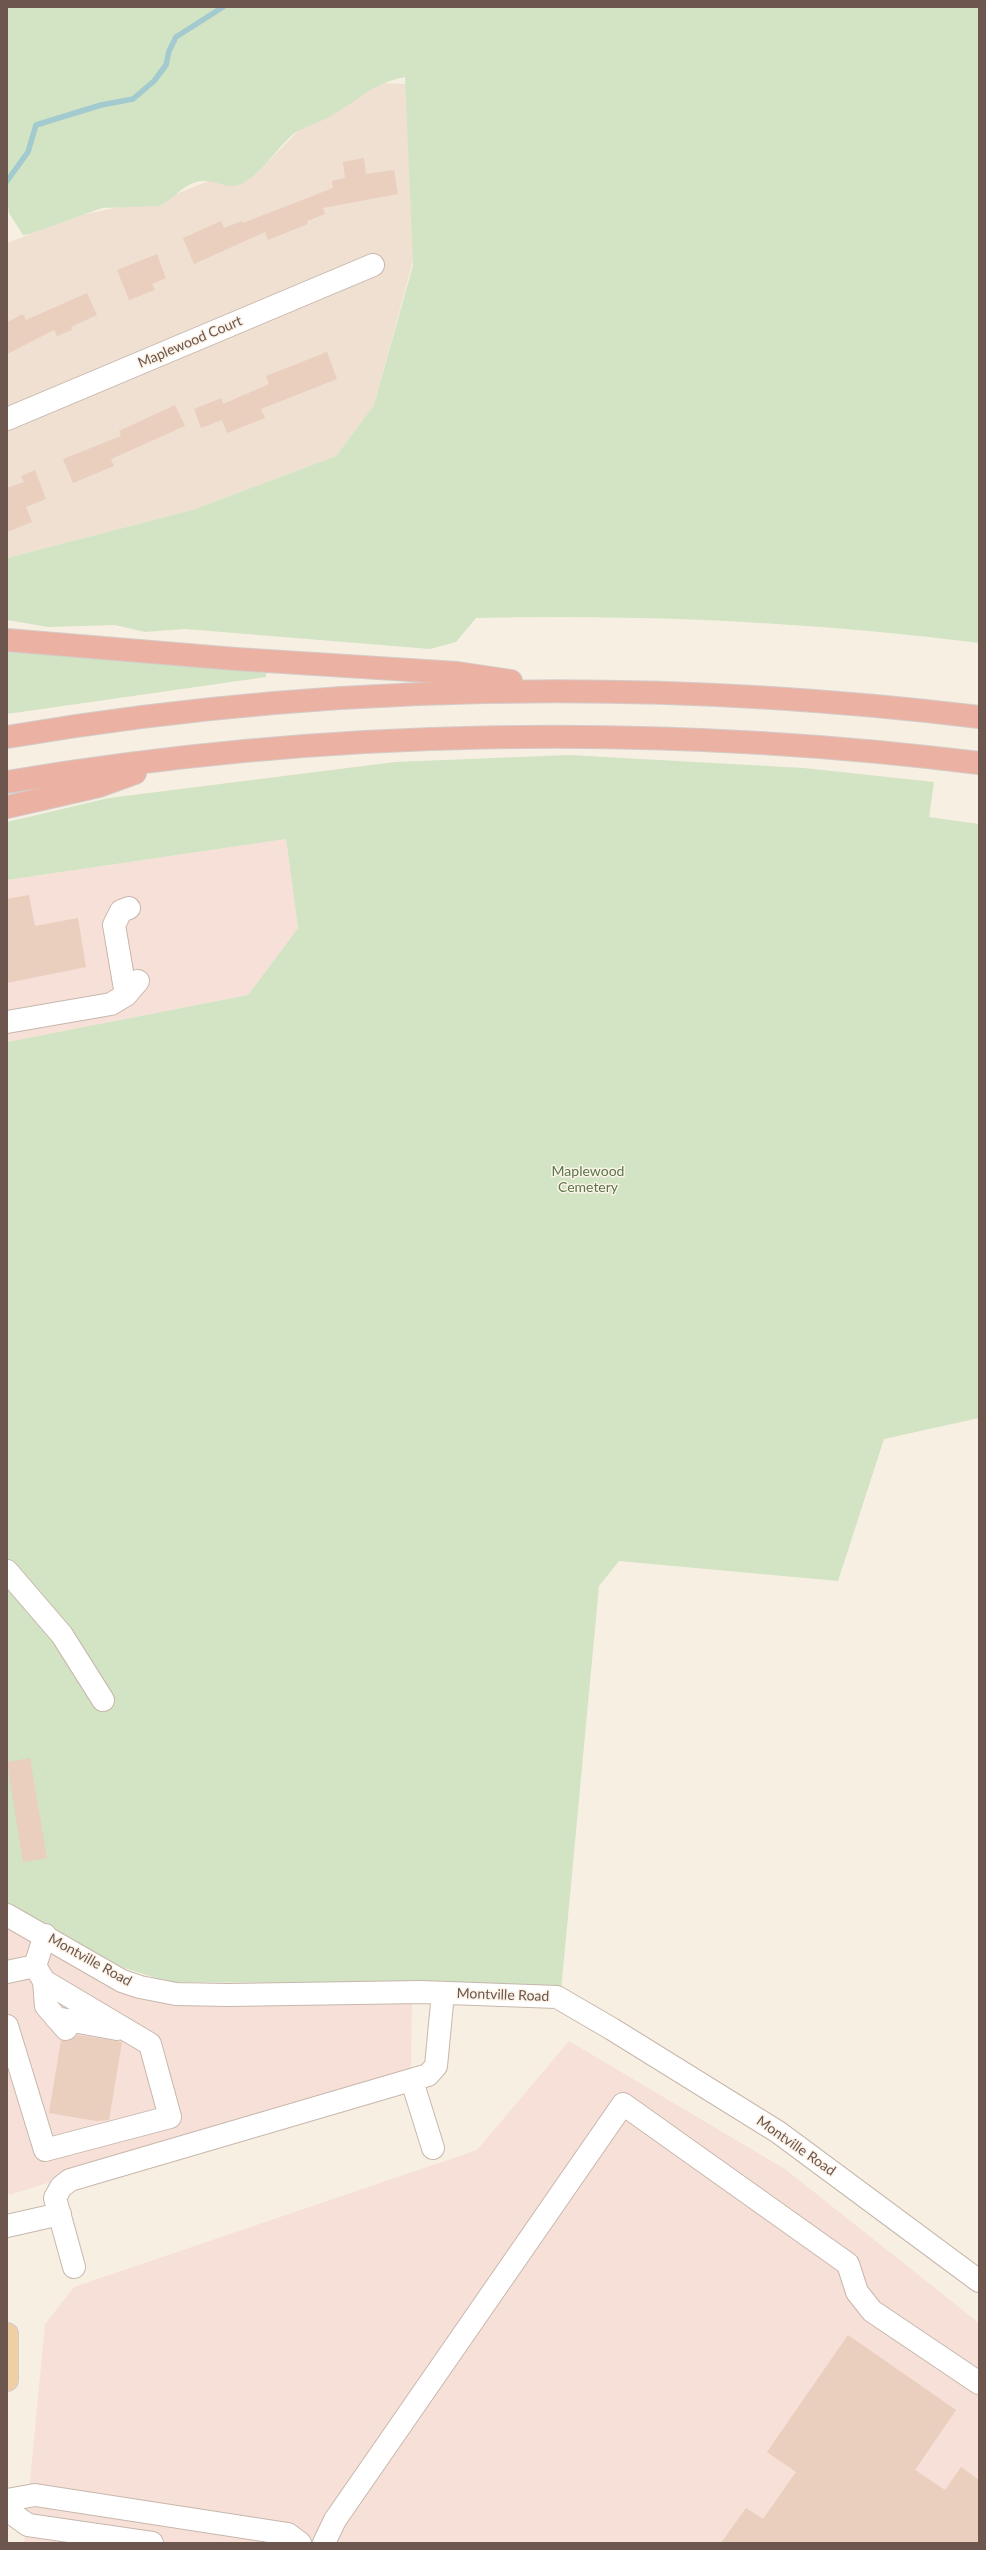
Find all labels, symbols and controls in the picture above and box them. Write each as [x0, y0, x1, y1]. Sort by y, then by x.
street label: Maplewood Court [135, 312, 245, 372]
park label: Maplewood Cemetery [552, 1163, 624, 1196]
street label: Montville Road [45, 1930, 135, 1990]
street label: Montville Road [456, 1985, 550, 2005]
street label: Montville Road [753, 2113, 839, 2179]

